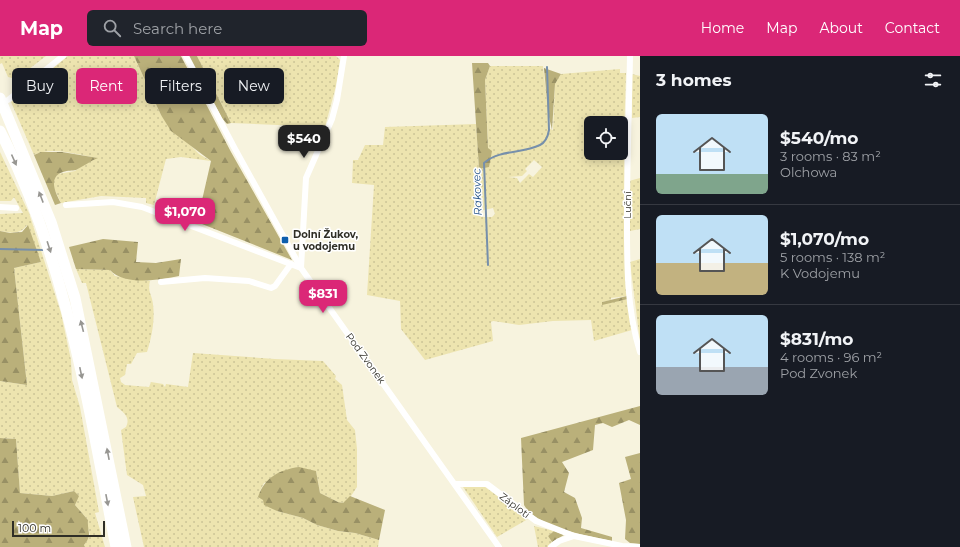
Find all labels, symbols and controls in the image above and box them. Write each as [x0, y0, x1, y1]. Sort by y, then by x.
search box [87, 10, 367, 46]
text: Map [20, 17, 63, 40]
icon: search [101, 17, 123, 39]
text: Search here [133, 19, 222, 38]
text: Home [701, 19, 744, 37]
text: Map [766, 19, 797, 37]
text: About [819, 19, 863, 37]
text: Contact [885, 19, 940, 37]
chip: Buy [12, 68, 68, 104]
chip: Rent [76, 68, 137, 104]
chip: Filters [145, 68, 216, 104]
chip: New [224, 68, 284, 104]
icon: filters [922, 69, 944, 91]
text: 3 homes [656, 70, 731, 90]
map controls [584, 116, 628, 160]
button: locate [584, 116, 628, 160]
pin: $540 [280, 125, 328, 159]
text: $540/mo [780, 128, 859, 148]
text: $540 [287, 130, 321, 146]
icon: home [688, 130, 736, 178]
text: 3 rooms · 83 m² [780, 148, 881, 164]
one-way arrow [11, 154, 17, 165]
text: Olchowa [780, 164, 837, 180]
water label: Rakovec [469, 167, 485, 216]
one-way arrow [38, 190, 44, 202]
street label: Luční [621, 190, 634, 219]
pin: $1,070 [152, 198, 218, 232]
text: $1,070 [164, 203, 206, 219]
place label: Dolní Žukov, u vodojemu [293, 228, 358, 253]
text: $1,070/mo [780, 229, 869, 249]
icon: home [688, 231, 736, 279]
marker: Dolní Žukov, u vodojemu [280, 235, 290, 245]
one-way arrow [46, 241, 52, 253]
text: 5 rooms · 138 m² [780, 249, 885, 265]
text: K Vodojemu [780, 265, 860, 281]
pin: $831 [299, 280, 347, 314]
text: $831 [308, 285, 338, 301]
one-way arrow [78, 320, 84, 333]
text: $831/mo [780, 329, 853, 349]
street label: Pod Zvonek [343, 330, 388, 386]
icon: home [688, 331, 736, 379]
text: 4 rooms · 96 m² [780, 349, 882, 365]
text: Pod Zvonek [780, 365, 857, 381]
one-way arrow [79, 367, 85, 379]
one-way arrow [105, 448, 111, 460]
street label: Záplotí [497, 490, 534, 522]
one-way arrow [104, 494, 110, 506]
scale bar [12, 519, 105, 538]
text: 100 m [18, 521, 51, 535]

